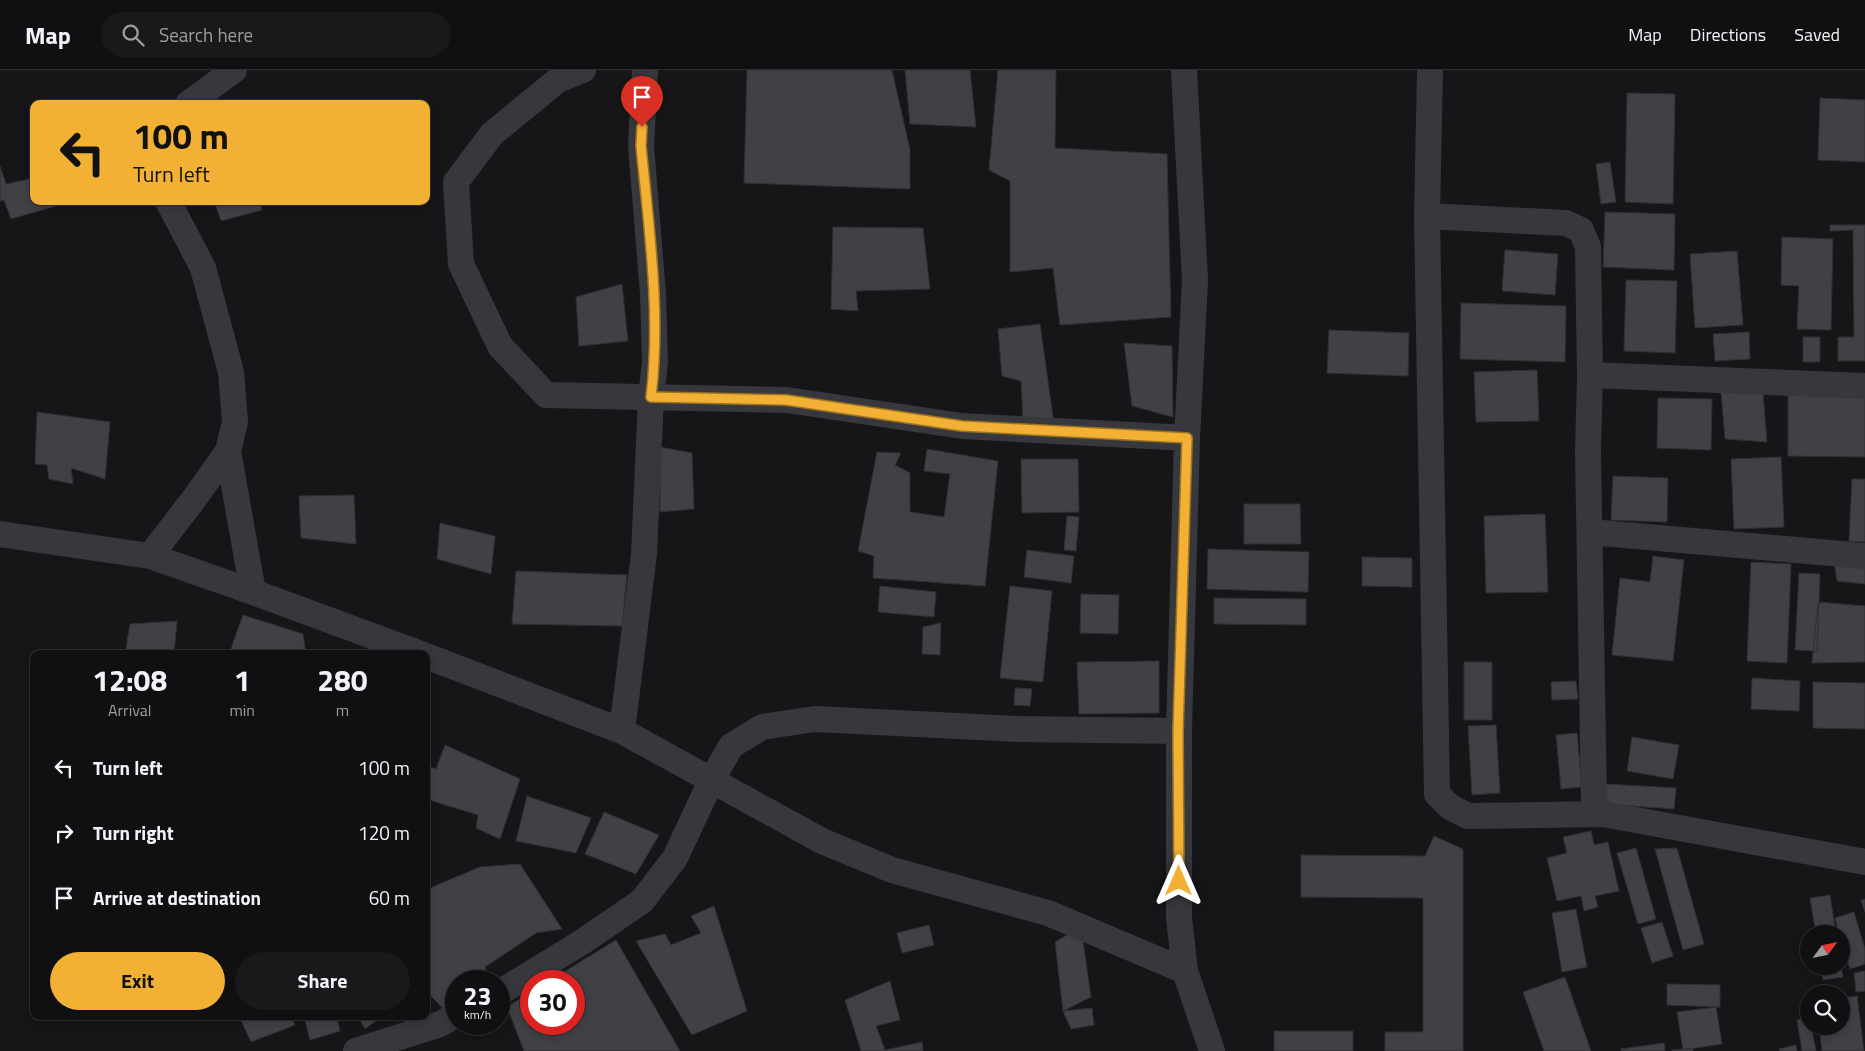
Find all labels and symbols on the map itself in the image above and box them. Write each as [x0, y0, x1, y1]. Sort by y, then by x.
pin [621, 76, 663, 127]
position arrow [1152, 854, 1204, 906]
north arrow [1800, 925, 1850, 975]
speed limit sign: 30 [520, 970, 585, 1035]

